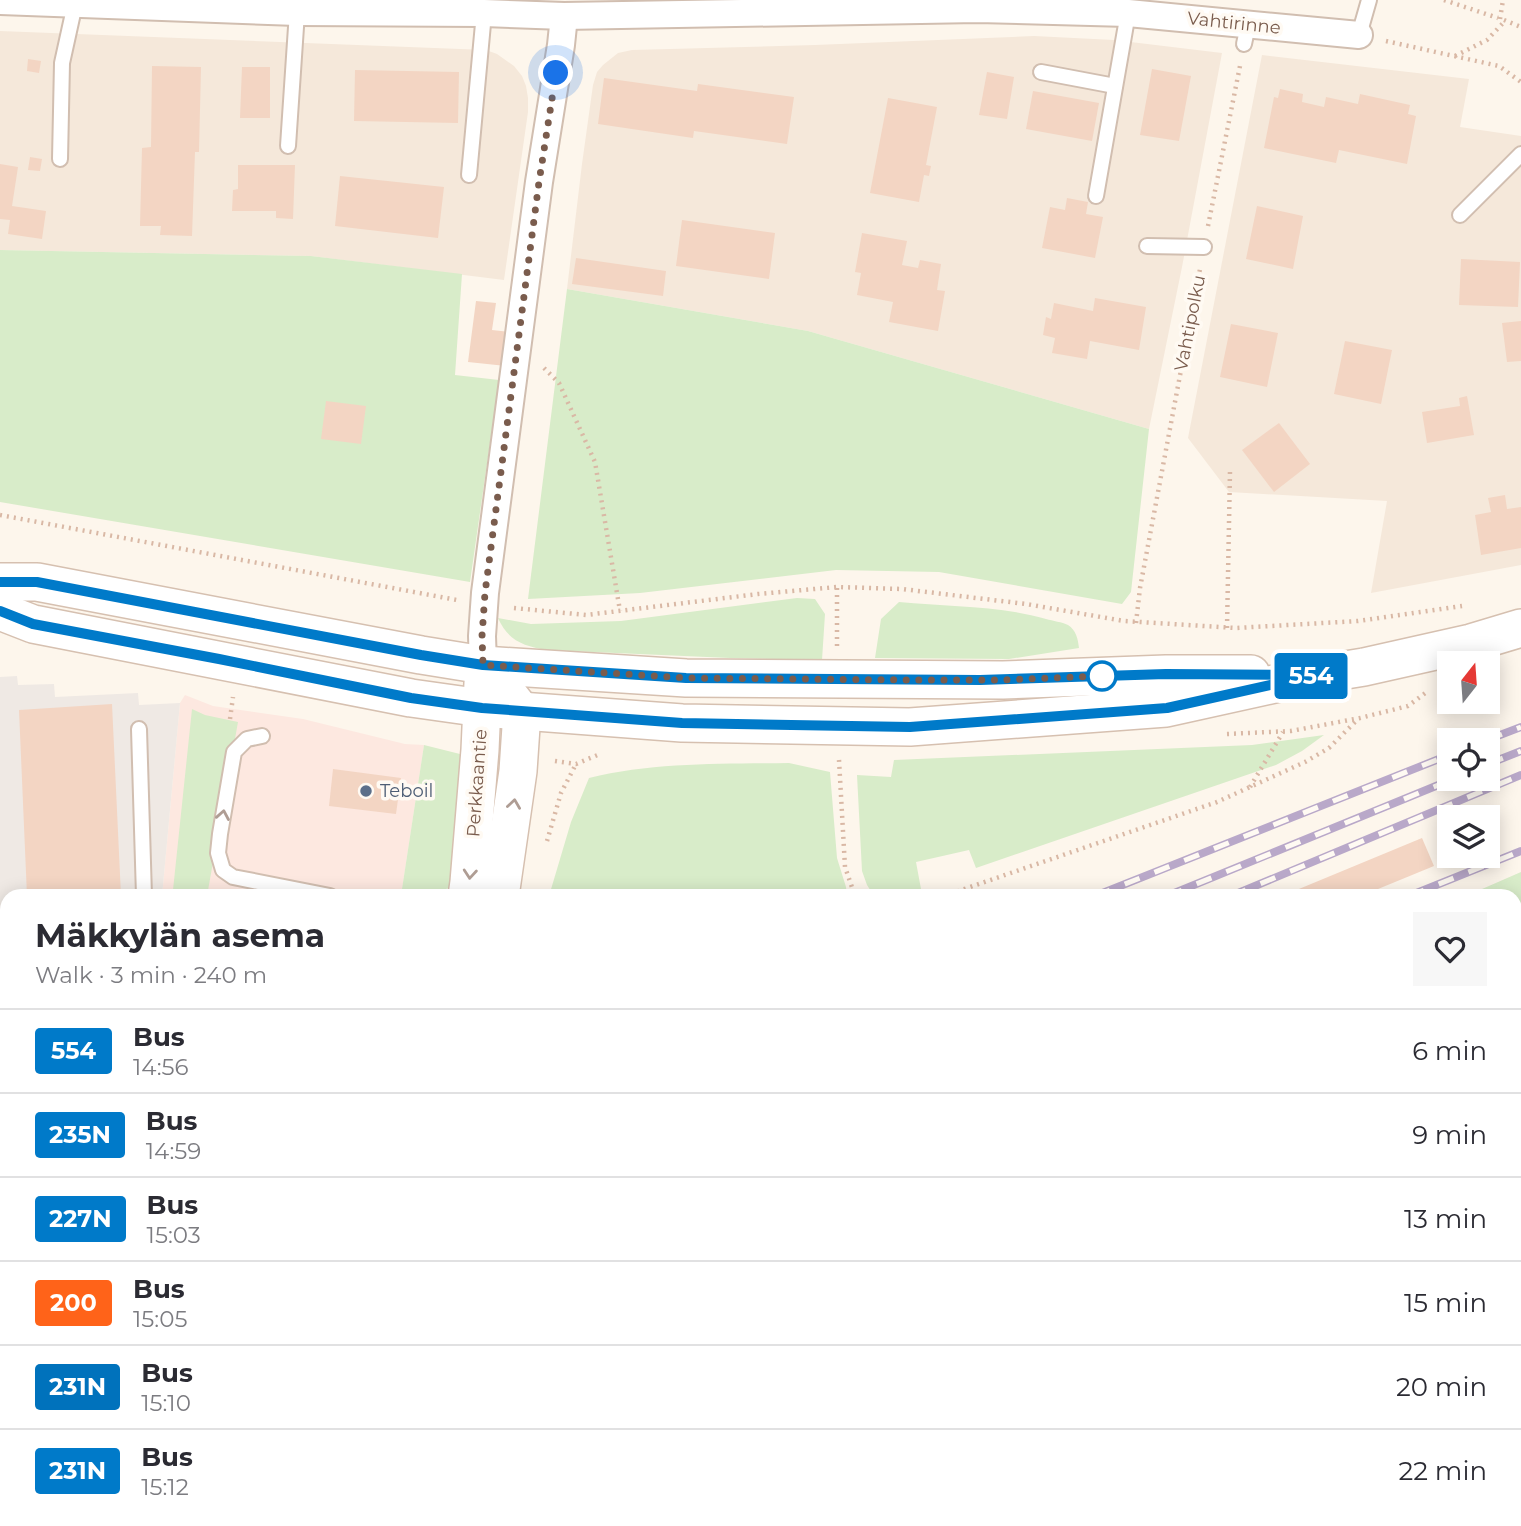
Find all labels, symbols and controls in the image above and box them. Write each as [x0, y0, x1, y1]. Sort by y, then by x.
street label: Vahtirinne [1186, 7, 1282, 39]
your location [538, 55, 573, 90]
street label: Vahtipolku [1170, 273, 1210, 373]
north arrow [1437, 651, 1500, 714]
map controls [1437, 651, 1500, 868]
line badge: 554 [1271, 653, 1351, 699]
unlabelled marker [1087, 661, 1117, 691]
text: 554 [1289, 661, 1333, 690]
street label: Perkkaantie [462, 728, 492, 838]
button: locate [1437, 728, 1500, 791]
place label: Teboil [380, 780, 433, 802]
marker: Teboil [358, 783, 374, 799]
one-way arrow [506, 798, 521, 810]
button: layers [1437, 805, 1500, 868]
one-way arrow [215, 809, 230, 821]
one-way arrow [463, 869, 478, 880]
button: heart [1413, 912, 1487, 986]
text: Mäkkylän asema [35, 915, 325, 955]
text: Walk · 3 min · 240 m [35, 961, 267, 989]
text: Bus [133, 1021, 185, 1053]
text: 6 min [1412, 1035, 1487, 1067]
text: 554 [51, 1036, 96, 1065]
text: 14:56 [133, 1053, 189, 1081]
text: Bus [146, 1105, 197, 1137]
text: 9 min [1412, 1119, 1487, 1151]
text: 235N [49, 1120, 111, 1149]
text: 14:59 [146, 1137, 201, 1165]
text: Bus [147, 1189, 198, 1221]
text: 13 min [1404, 1203, 1487, 1235]
text: 227N [49, 1204, 112, 1233]
text: 15:03 [147, 1221, 201, 1249]
text: Bus [133, 1273, 185, 1305]
text: 15 min [1404, 1287, 1487, 1319]
text: 200 [50, 1288, 97, 1317]
text: 15:05 [133, 1305, 187, 1333]
text: Bus [141, 1357, 193, 1389]
text: 20 min [1396, 1371, 1487, 1403]
text: 231N [49, 1372, 106, 1401]
text: 15:10 [141, 1389, 191, 1417]
text: Bus [141, 1441, 193, 1473]
text: 22 min [1398, 1455, 1487, 1487]
text: 231N [49, 1456, 106, 1485]
text: 15:12 [141, 1473, 189, 1501]

